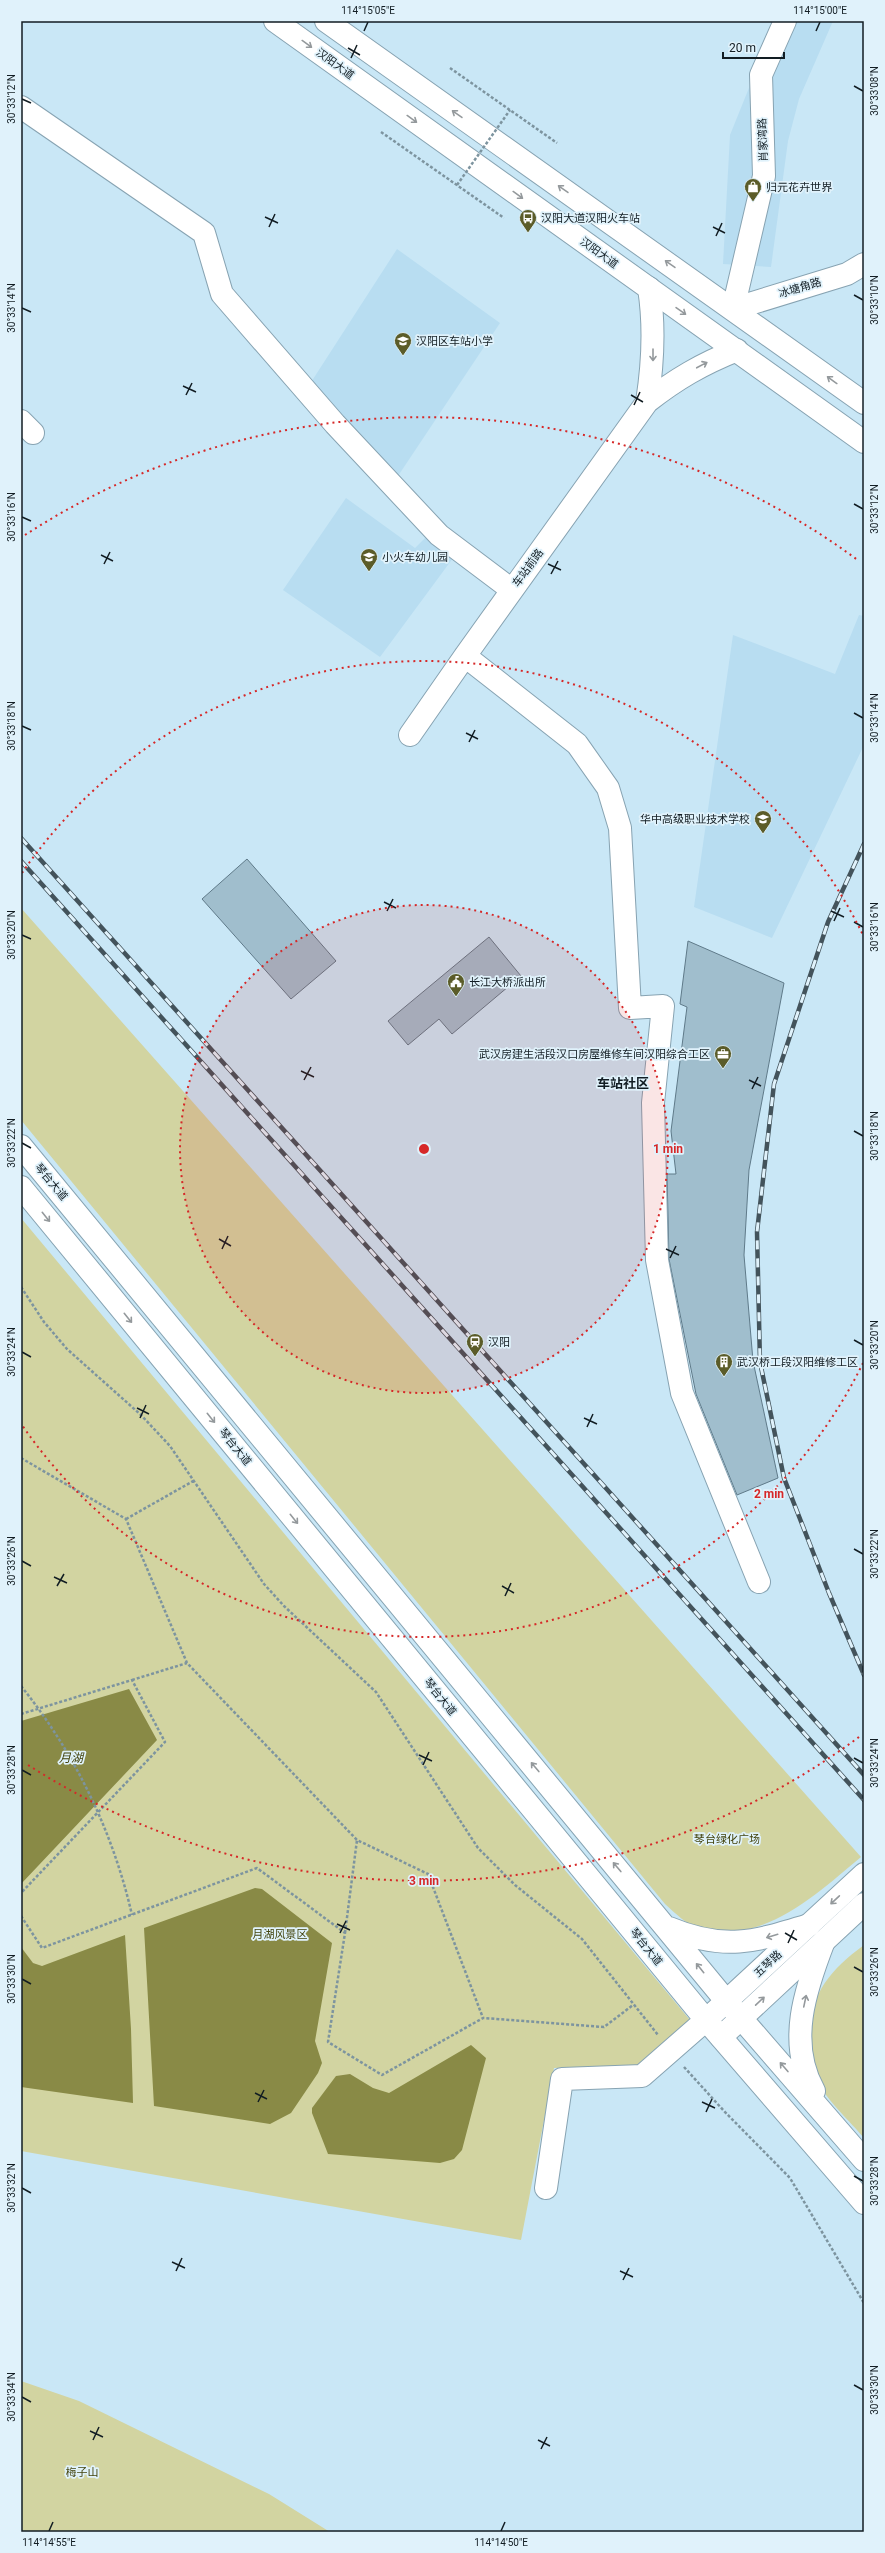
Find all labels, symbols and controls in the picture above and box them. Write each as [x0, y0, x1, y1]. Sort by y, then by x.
text: 114°15'05"E [341, 5, 395, 16]
text: 114°15'00"E [793, 5, 847, 16]
scale bar [723, 34, 784, 60]
one-way arrow [301, 40, 312, 48]
text: 20 m [729, 41, 756, 55]
street label: 汉阳大道 [313, 46, 357, 82]
text: 30°33'08"N [869, 66, 880, 116]
text: 30°33'12"N [6, 74, 17, 124]
one-way arrow [452, 110, 463, 118]
one-way arrow [407, 115, 418, 123]
street label: 肖家湾路 [756, 118, 770, 162]
shop icon: 归元花卉世界 [743, 177, 763, 202]
place label: 归元花卉世界 [766, 181, 833, 194]
one-way arrow [558, 185, 569, 193]
one-way arrow [512, 191, 523, 199]
bus stop icon: 汉阳大道汉阳火车站 [518, 208, 538, 233]
place label: 汉阳大道汉阳火车站 [541, 212, 640, 225]
street label: 汉阳大道 [577, 235, 621, 271]
one-way arrow [664, 259, 675, 268]
street label: 冰塘角路 [777, 275, 823, 301]
text: 30°33'10"N [869, 275, 880, 325]
text: 30°33'14"N [6, 283, 17, 333]
one-way arrow [675, 307, 686, 315]
school or university icon: 汉阳区车站小学 [393, 331, 413, 356]
place label: 汉阳区车站小学 [416, 335, 493, 348]
one-way arrow [649, 348, 657, 361]
one-way arrow [696, 361, 708, 368]
one-way arrow [827, 376, 838, 384]
text: 30°33'12"N [869, 484, 880, 534]
text: 30°33'16"N [6, 492, 17, 542]
street label: 车站前路 [510, 546, 546, 590]
school or university icon: 小火车幼儿园 [359, 547, 379, 572]
place label: 小火车幼儿园 [382, 551, 448, 564]
text: 30°33'14"N [869, 693, 880, 743]
text: 30°33'18"N [6, 701, 17, 751]
school or university icon: 华中高级职业技术学校 [753, 809, 773, 834]
place label: 华中高级职业技术学校 [640, 813, 750, 826]
text: 30°33'16"N [869, 902, 880, 952]
text: 30°33'20"N [6, 910, 17, 960]
public building icon: 长江大桥派出所 [446, 972, 466, 997]
place label: 长江大桥派出所 [469, 976, 546, 989]
office icon: 武汉房建生活段汉口房屋维修车间汉阳综合工区 [713, 1044, 733, 1069]
place label: 武汉房建生活段汉口房屋维修车间汉阳综合工区 [479, 1048, 710, 1061]
district label: 车站社区 [597, 1076, 649, 1091]
text: 30°33'18"N [869, 1111, 880, 1161]
text: 30°33'22"N [6, 1118, 17, 1168]
centre of rings [417, 1142, 431, 1156]
text: 1 min [653, 1142, 683, 1156]
street label: 琴台大道 [32, 1161, 70, 1203]
one-way arrow [41, 1212, 50, 1223]
one-way arrow [124, 1312, 133, 1323]
text: 30°33'20"N [869, 1320, 880, 1370]
text: 30°33'24"N [6, 1327, 17, 1377]
station icon: 汉阳 [465, 1332, 485, 1357]
place label: 汉阳 [488, 1336, 510, 1349]
building icon: 武汉桥工段汉阳维修工区 [714, 1352, 734, 1377]
place label: 武汉桥工段汉阳维修工区 [737, 1356, 858, 1369]
one-way arrow [207, 1413, 215, 1424]
street label: 琴台大道 [216, 1426, 254, 1468]
text: 2 min [754, 1487, 784, 1501]
one-way arrow [289, 1513, 298, 1524]
text: 30°33'22"N [869, 1529, 880, 1579]
text: 30°33'26"N [6, 1536, 17, 1586]
street label: 琴台大道 [421, 1676, 459, 1718]
text: 30°33'24"N [869, 1738, 880, 1788]
text: 30°33'28"N [6, 1745, 17, 1795]
water label: 月湖 [59, 1751, 85, 1765]
one-way arrow [530, 1761, 539, 1772]
park label: 琴台绿化广场 [694, 1833, 760, 1846]
one-way arrow [613, 1862, 622, 1872]
text: 3 min [409, 1874, 439, 1888]
one-way arrow [830, 1896, 841, 1905]
street label: 琴台大道 [627, 1926, 665, 1968]
park label: 月湖风景区 [253, 1928, 308, 1941]
one-way arrow [765, 1933, 778, 1940]
text: 30°33'26"N [869, 1947, 880, 1997]
street label: 五琴路 [751, 1948, 785, 1980]
text: 30°33'30"N [6, 1954, 17, 2004]
one-way arrow [695, 1962, 704, 1973]
one-way arrow [802, 1995, 810, 2008]
one-way arrow [755, 1996, 765, 2006]
one-way arrow [779, 2062, 788, 2072]
text: 30°33'28"N [869, 2156, 880, 2206]
text: 30°33'32"N [6, 2163, 17, 2213]
text: 30°33'30"N [869, 2365, 880, 2415]
text: 30°33'34"N [6, 2372, 17, 2422]
park label: 梅子山 [66, 2466, 99, 2479]
text: 114°14'55"E [22, 2537, 76, 2548]
text: 114°14'50"E [474, 2537, 528, 2548]

